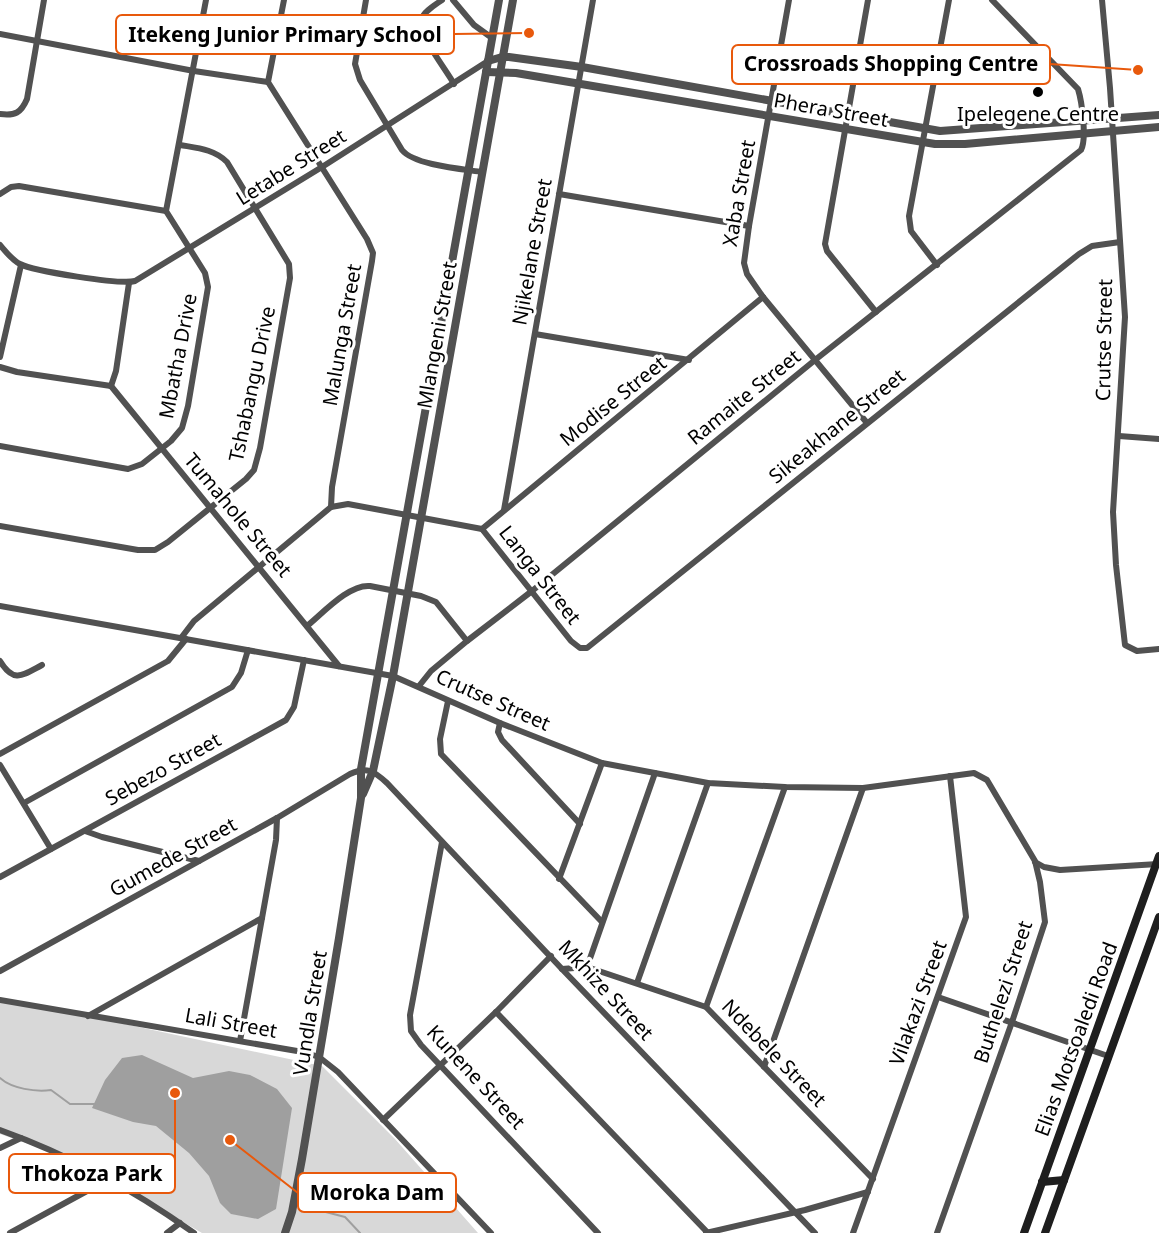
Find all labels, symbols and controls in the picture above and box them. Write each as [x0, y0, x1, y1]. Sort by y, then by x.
callout: Itekeng Junior Primary School [116, 15, 454, 54]
text: Itekeng Junior Primary School [128, 20, 442, 48]
callout: Crossroads Shopping Centre [732, 45, 1050, 84]
text: Crossroads Shopping Centre [744, 49, 1038, 77]
marker: Ipelegene Centre [1031, 85, 1045, 99]
street label: Phera Street [772, 86, 890, 133]
place label: Ipelegene Centre [957, 100, 1119, 127]
street label: Letabe Street [231, 122, 351, 211]
street label: Xaba Street [716, 138, 761, 248]
street label: Njikelane Street [505, 176, 558, 327]
street label: Mlangeni Street [410, 259, 463, 411]
street label: Malunga Street [316, 262, 367, 408]
street label: Crutse Street [1089, 279, 1118, 401]
street label: Mbatha Drive [152, 291, 203, 421]
street label: Tshabangu Drive [222, 304, 281, 464]
street label: Ramaite Street [681, 343, 806, 451]
street label: Modise Street [554, 349, 672, 452]
street label: Sikeakhane Street [763, 362, 911, 489]
street label: Tumahole Street [178, 447, 298, 582]
street label: Langa Street [493, 520, 588, 630]
street label: Crutse Street [432, 662, 555, 737]
street label: Sebezo Street [100, 726, 225, 811]
street label: Gumede Street [104, 810, 241, 903]
street label: Buthelezi Street [967, 917, 1038, 1066]
street label: Mkhize Street [553, 934, 660, 1046]
street label: Vilakazi Street [882, 937, 953, 1069]
street label: Elias Motsoaledi Road [1028, 938, 1123, 1140]
street label: Vundla Street [286, 948, 333, 1077]
street label: Ndebele Street [716, 993, 833, 1112]
street label: Lali Street [183, 1001, 279, 1044]
street label: Kunene Street [421, 1019, 532, 1135]
callout: Thokoza Park [9, 1154, 175, 1193]
text: Thokoza Park [21, 1159, 164, 1187]
callout: Moroka Dam [298, 1173, 456, 1212]
text: Moroka Dam [310, 1178, 444, 1206]

